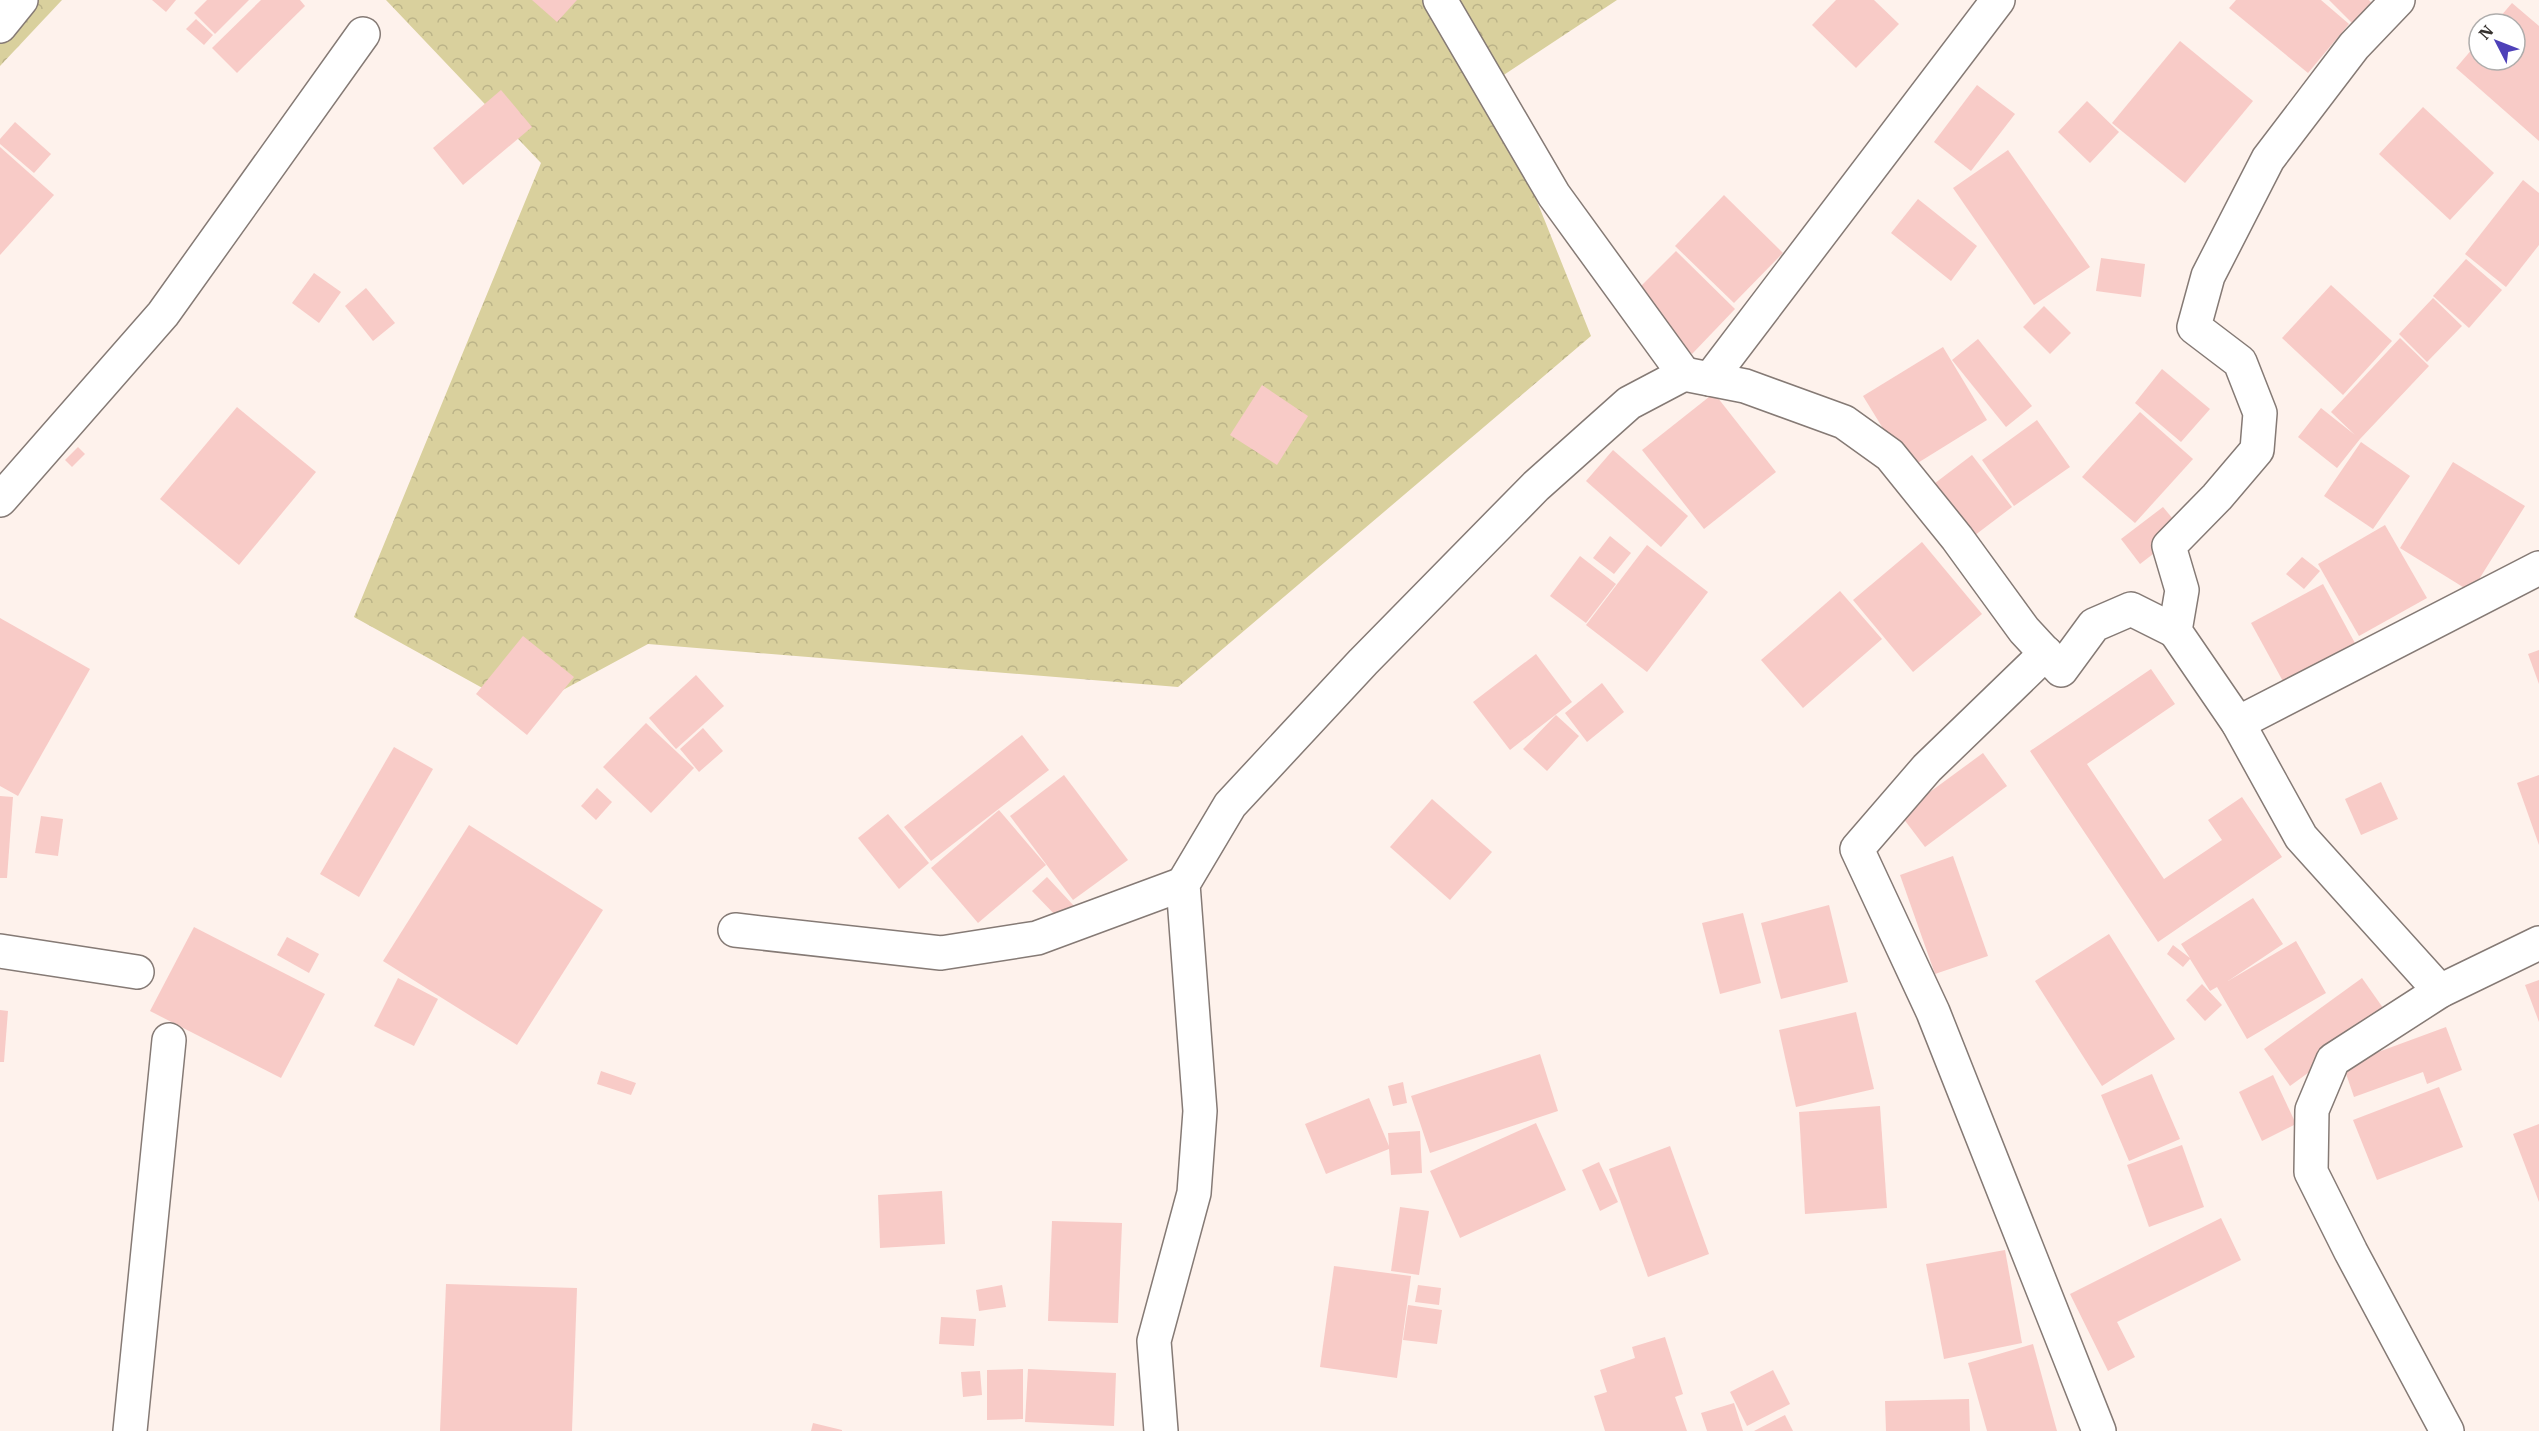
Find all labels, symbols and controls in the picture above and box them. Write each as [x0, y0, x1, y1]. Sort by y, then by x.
north arrow [2467, 12, 2527, 72]
text: N [2474, 21, 2498, 43]

